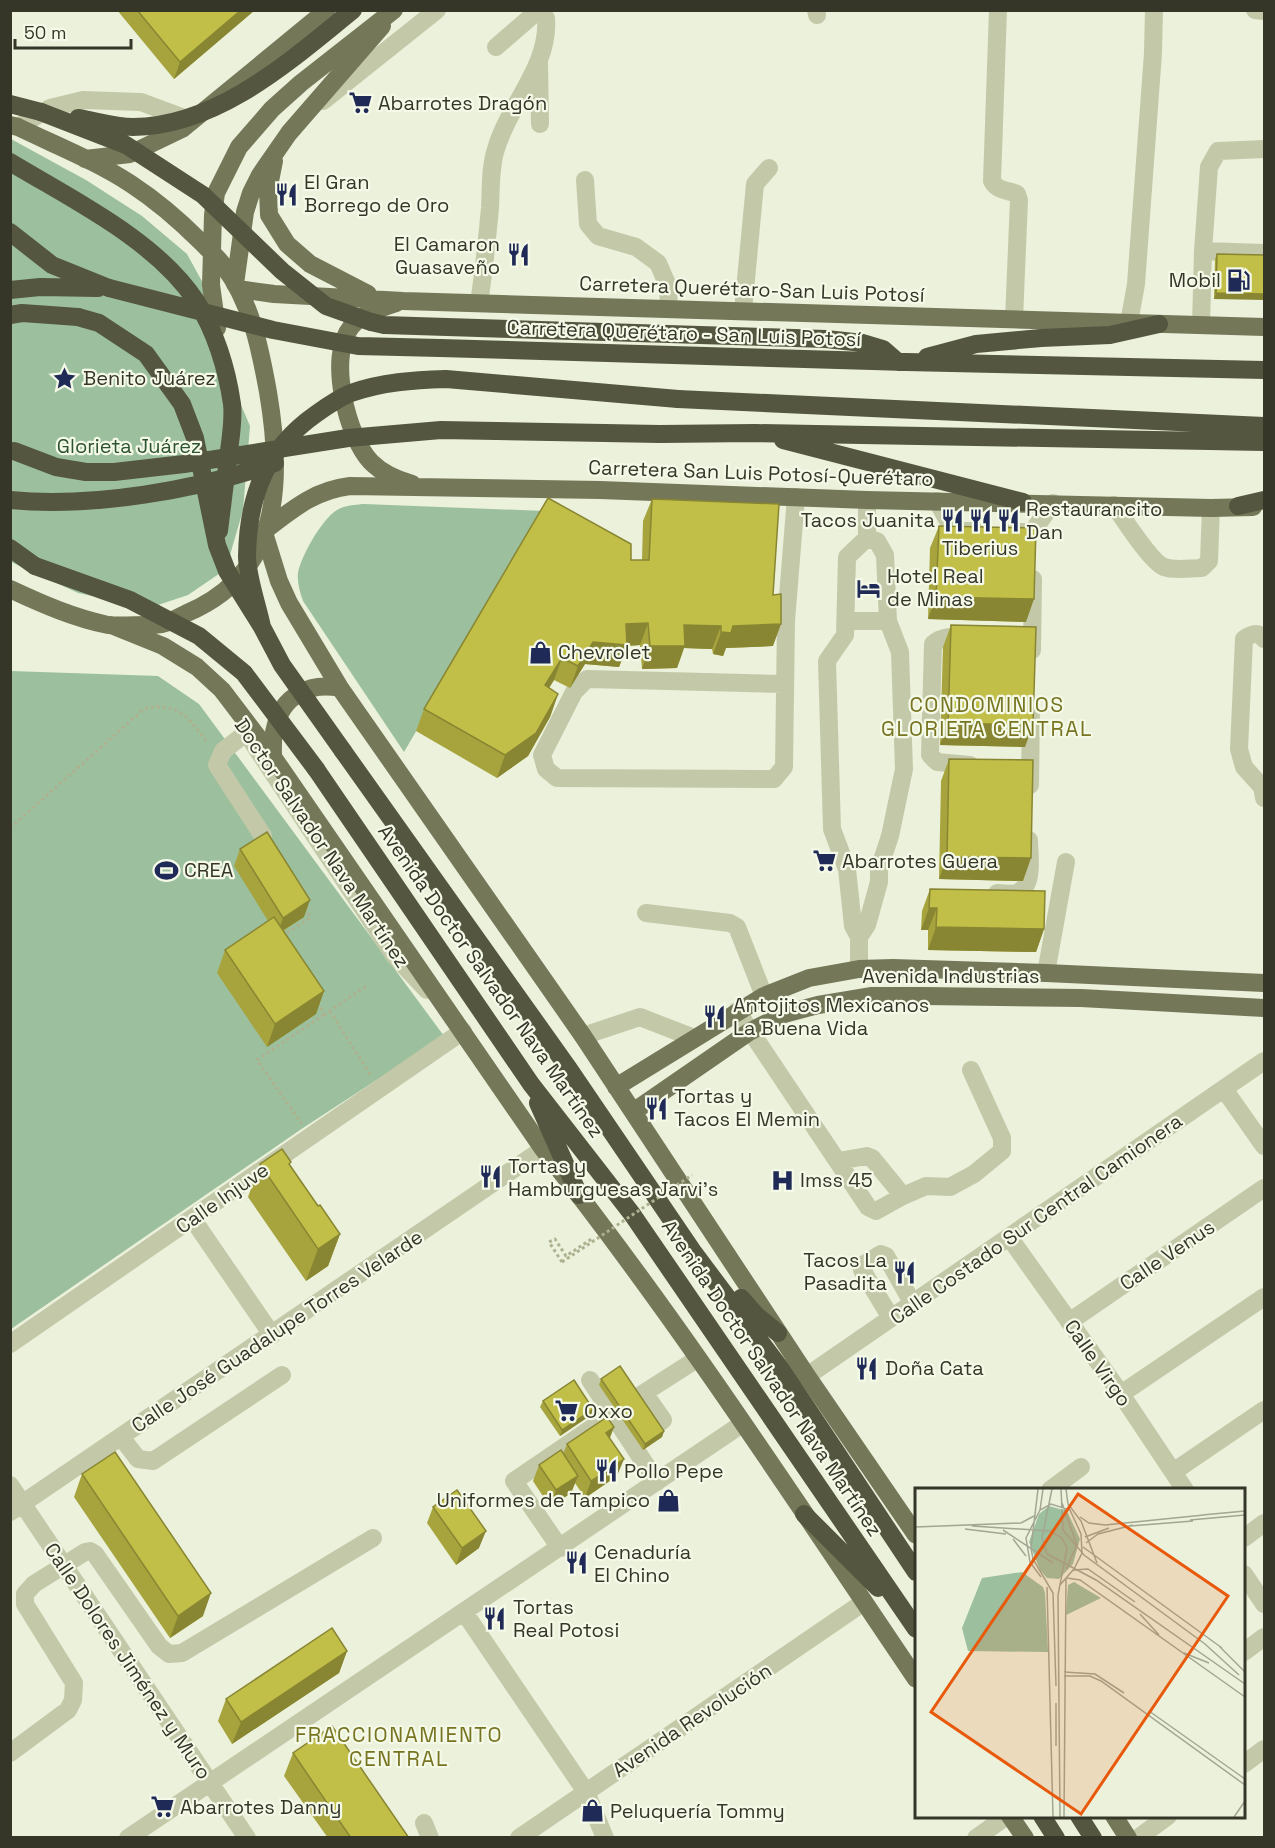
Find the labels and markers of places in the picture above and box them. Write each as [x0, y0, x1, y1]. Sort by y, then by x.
supermarket icon: Abarrotes Dragón [347, 90, 373, 116]
place label: Abarrotes Dragón [378, 90, 547, 116]
place label: El Gran Borrego de Oro [304, 169, 449, 218]
restaurant icon: El Gran Borrego de Oro [273, 181, 299, 207]
place label: El Camaron Guasaveño [394, 231, 500, 280]
restaurant icon: El Camaron Guasaveño [505, 242, 531, 268]
place label: Mobil [1169, 267, 1221, 293]
fuel station icon: Mobil [1226, 267, 1252, 293]
place icon: Benito Juárez [52, 365, 78, 391]
place label: Benito Juárez [83, 365, 216, 391]
place label: Restaurancito Dan [1026, 496, 1162, 545]
place label: Tacos Juanita [801, 507, 935, 533]
restaurant icon: Tacos Juanita [940, 507, 966, 533]
restaurant icon: Tiberius [967, 508, 993, 534]
restaurant icon: Restaurancito Dan [995, 508, 1021, 534]
place label: Tiberius [942, 535, 1018, 561]
place label: Hotel Real de Minas [887, 563, 984, 612]
hotel icon: Hotel Real de Minas [856, 575, 882, 601]
shop icon: Chevrolet [527, 639, 553, 665]
place label: Chevrolet [558, 639, 650, 665]
supermarket icon: Abarrotes Guera [811, 848, 837, 874]
place label: Abarrotes Guera [842, 848, 998, 874]
sports icon: CREA [153, 857, 179, 883]
place label: CREA [184, 857, 234, 883]
place label: Antojitos Mexicanos La Buena Vida [733, 992, 929, 1041]
restaurant icon: Antojitos Mexicanos La Buena Vida [702, 1003, 728, 1029]
place label: Tortas y Tacos El Memin [674, 1083, 820, 1132]
restaurant icon: Tortas y Tacos El Memin [643, 1095, 669, 1121]
place label: Tortas y Hamburguesas Jarvi's [508, 1153, 718, 1202]
restaurant icon: Tortas y Hamburguesas Jarvi's [477, 1164, 503, 1190]
hospital icon: Imss 45 [769, 1167, 795, 1193]
place label: Imss 45 [800, 1167, 873, 1193]
place label: Tacos La Pasadita [803, 1247, 887, 1296]
restaurant icon: Tacos La Pasadita [892, 1259, 918, 1285]
restaurant icon: Doña Cata [854, 1355, 880, 1381]
place label: Doña Cata [885, 1355, 984, 1381]
supermarket icon: Oxxo [553, 1398, 579, 1424]
place label: Oxxo [584, 1398, 633, 1424]
restaurant icon: Pollo Pepe [593, 1458, 619, 1484]
place label: Pollo Pepe [624, 1458, 724, 1484]
place label: Uniformes de Tampico [436, 1487, 650, 1513]
shop icon: Uniformes de Tampico [655, 1487, 681, 1513]
place label: Cenaduría El Chino [594, 1539, 691, 1588]
restaurant icon: Cenaduría El Chino [563, 1550, 589, 1576]
place label: Tortas Real Potosi [513, 1594, 619, 1643]
restaurant icon: Tortas Real Potosi [482, 1606, 508, 1632]
supermarket icon: Abarrotes Danny [149, 1794, 175, 1820]
place label: Abarrotes Danny [180, 1794, 341, 1820]
shop icon: Peluquería Tommy [579, 1798, 605, 1824]
place label: Peluquería Tommy [610, 1798, 785, 1824]

